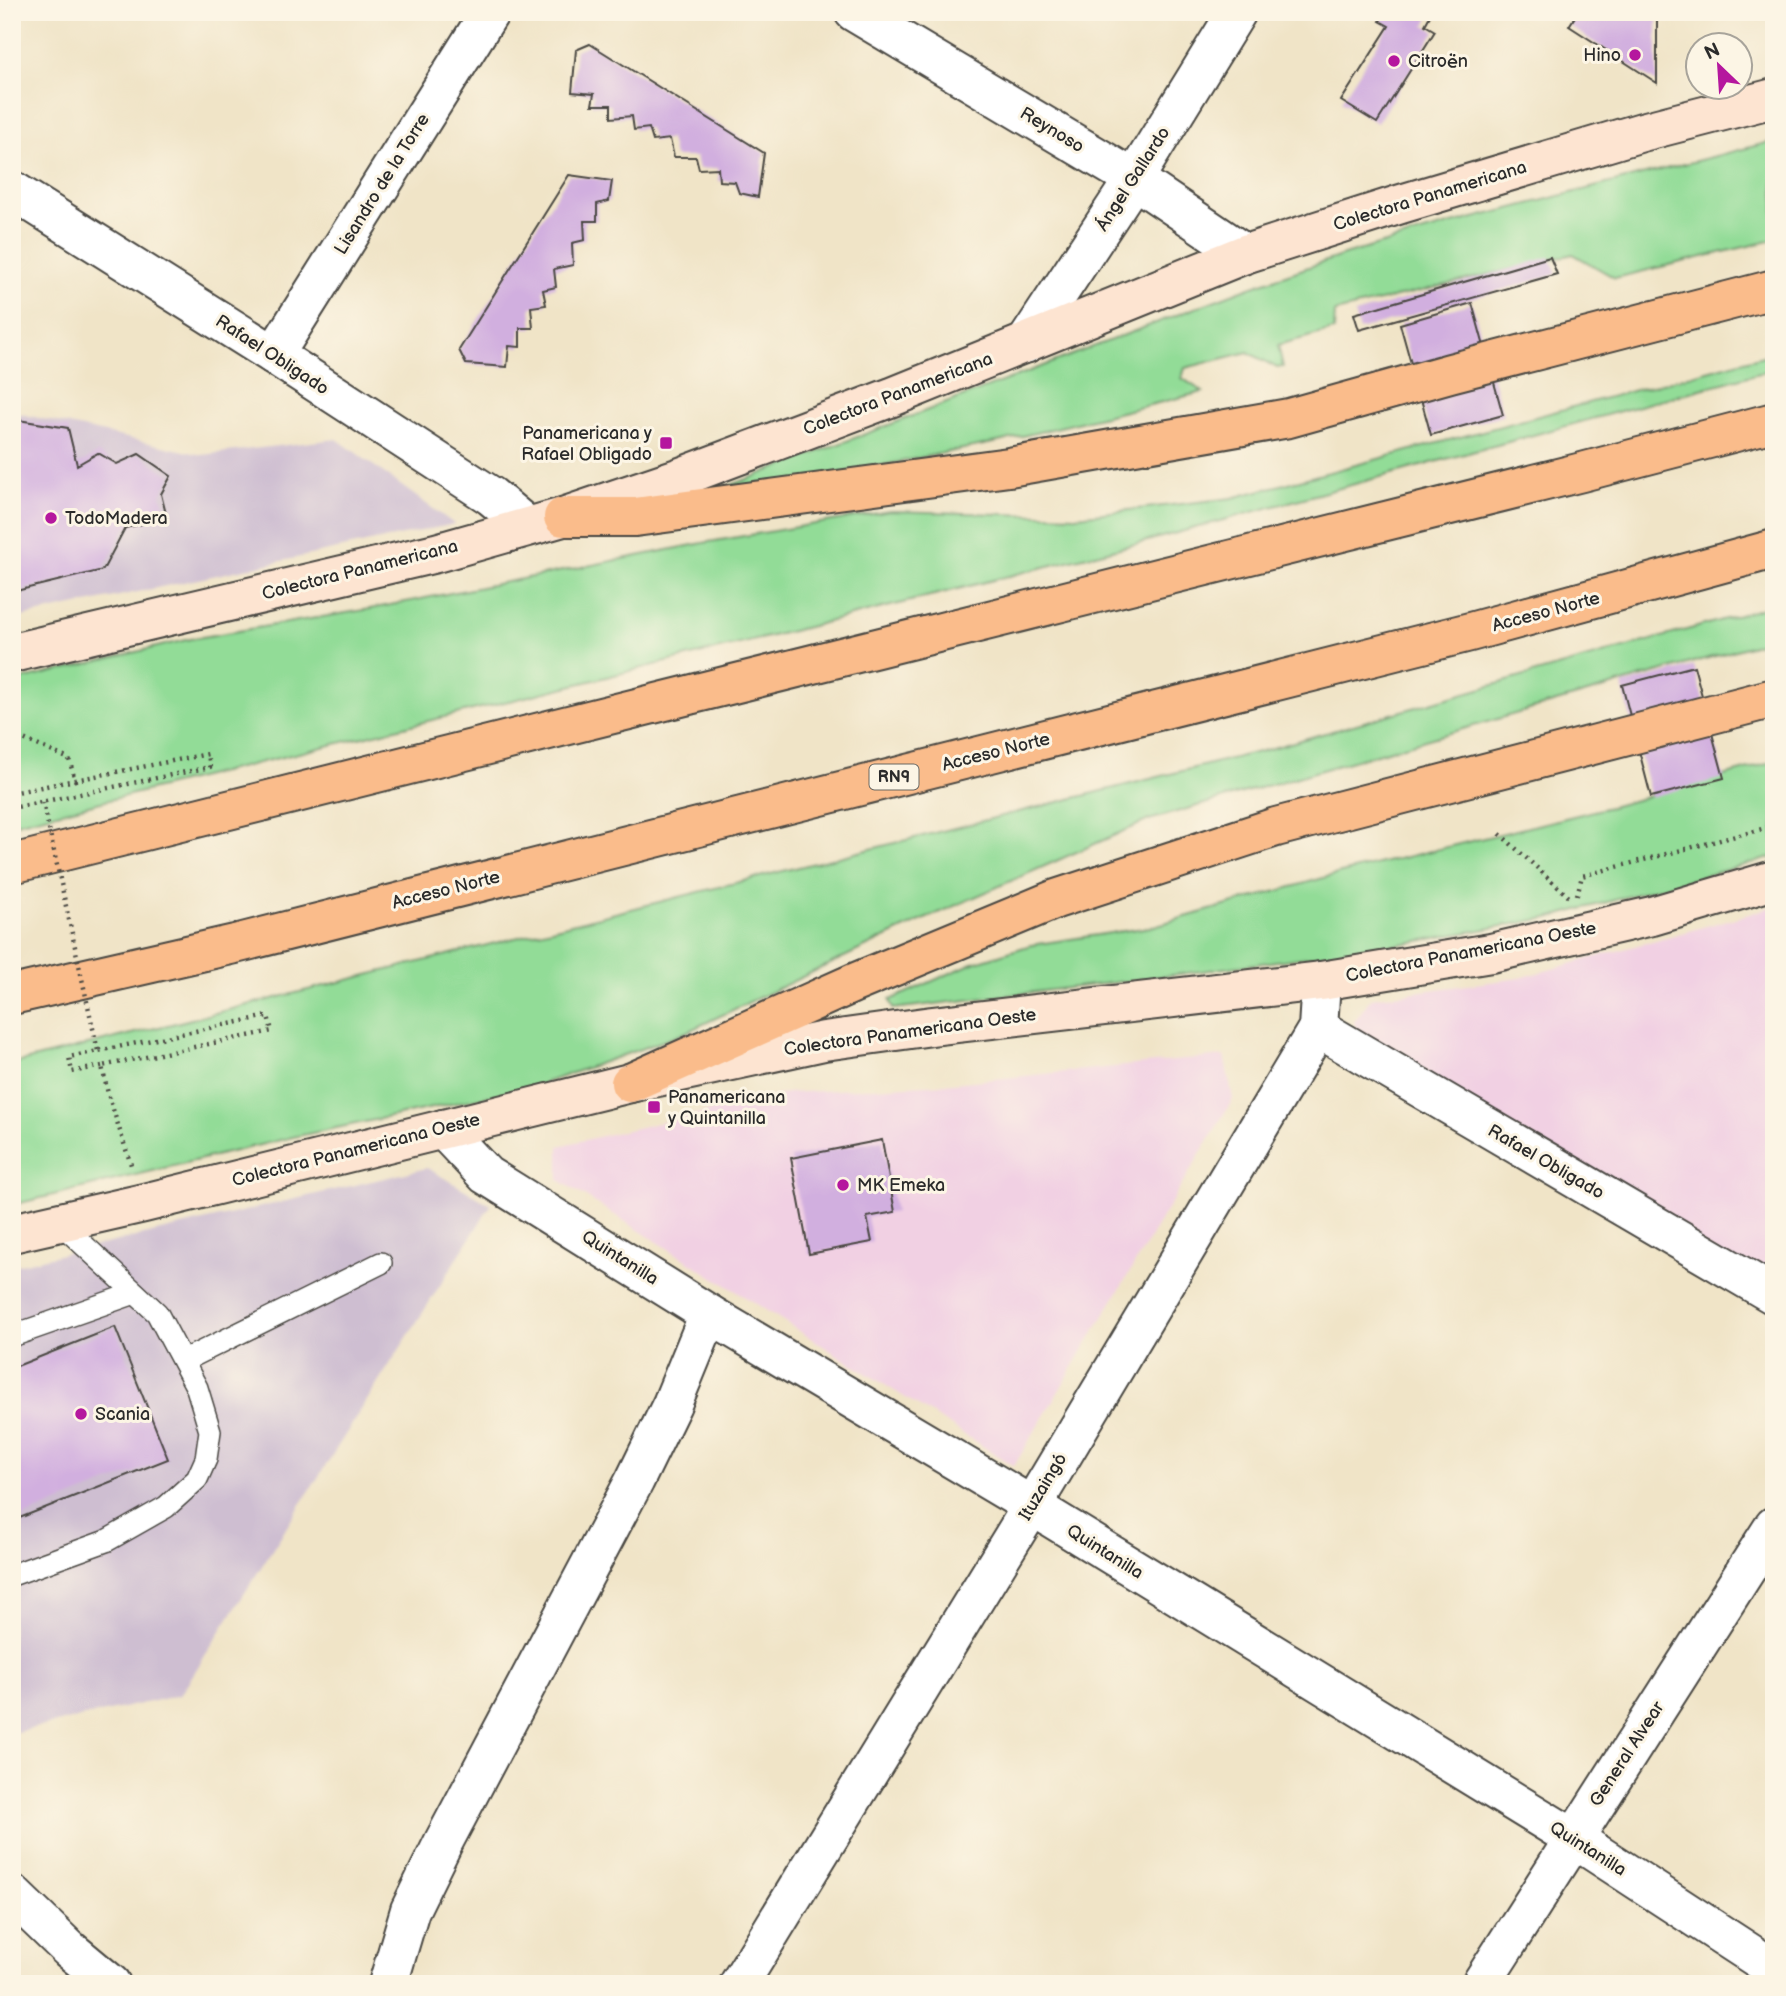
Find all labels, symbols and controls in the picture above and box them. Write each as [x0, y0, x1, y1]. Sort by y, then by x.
north arrow [1684, 32, 1754, 102]
text: N [1701, 39, 1724, 65]
place label: Hino [1583, 45, 1621, 66]
marker: Hino [1627, 47, 1643, 63]
place label: Citroën [1408, 51, 1468, 72]
marker: Citroën [1386, 53, 1402, 69]
street label: Reynoso [1016, 103, 1088, 157]
street label: Lisandro de la Torre [330, 109, 434, 258]
street label: Ángel Gallardo [1090, 122, 1174, 235]
street label: Colectora Panamericana [1331, 157, 1529, 235]
street label: Rafael Obligado [211, 311, 333, 399]
street label: Colectora Panamericana [800, 348, 996, 440]
place label: Panamericana y Rafael Obligado [521, 423, 653, 465]
marker: Panamericana y Rafael Obligado [658, 435, 674, 451]
place label: TodoMadera [65, 508, 168, 529]
marker: TodoMadera [43, 510, 59, 526]
street label: Colectora Panamericana [260, 535, 460, 605]
street label: Acceso Norte [1490, 587, 1602, 636]
street label: Acceso Norte [940, 728, 1052, 776]
road number: RN9 [870, 764, 918, 790]
street label: Acceso Norte [390, 866, 502, 914]
street label: Colectora Panamericana Oeste [1344, 917, 1598, 987]
street label: Colectora Panamericana Oeste [782, 1004, 1038, 1060]
place label: Panamericana y Quintanilla [667, 1087, 786, 1129]
marker: Panamericana y Quintanilla [646, 1099, 662, 1115]
street label: Colectora Panamericana Oeste [230, 1109, 482, 1191]
street label: Rafael Obligado [1484, 1120, 1608, 1204]
place label: MK Emeka [857, 1175, 945, 1196]
marker: MK Emeka [835, 1177, 851, 1193]
street label: Quintanilla [578, 1226, 662, 1290]
place label: Scania [95, 1404, 150, 1425]
marker: Scania [73, 1406, 89, 1422]
street label: Ituzaingó [1015, 1450, 1071, 1524]
street label: Quintanilla [1063, 1520, 1147, 1584]
street label: General Alvear [1585, 1697, 1669, 1810]
street label: Quintanilla [1546, 1817, 1630, 1881]

